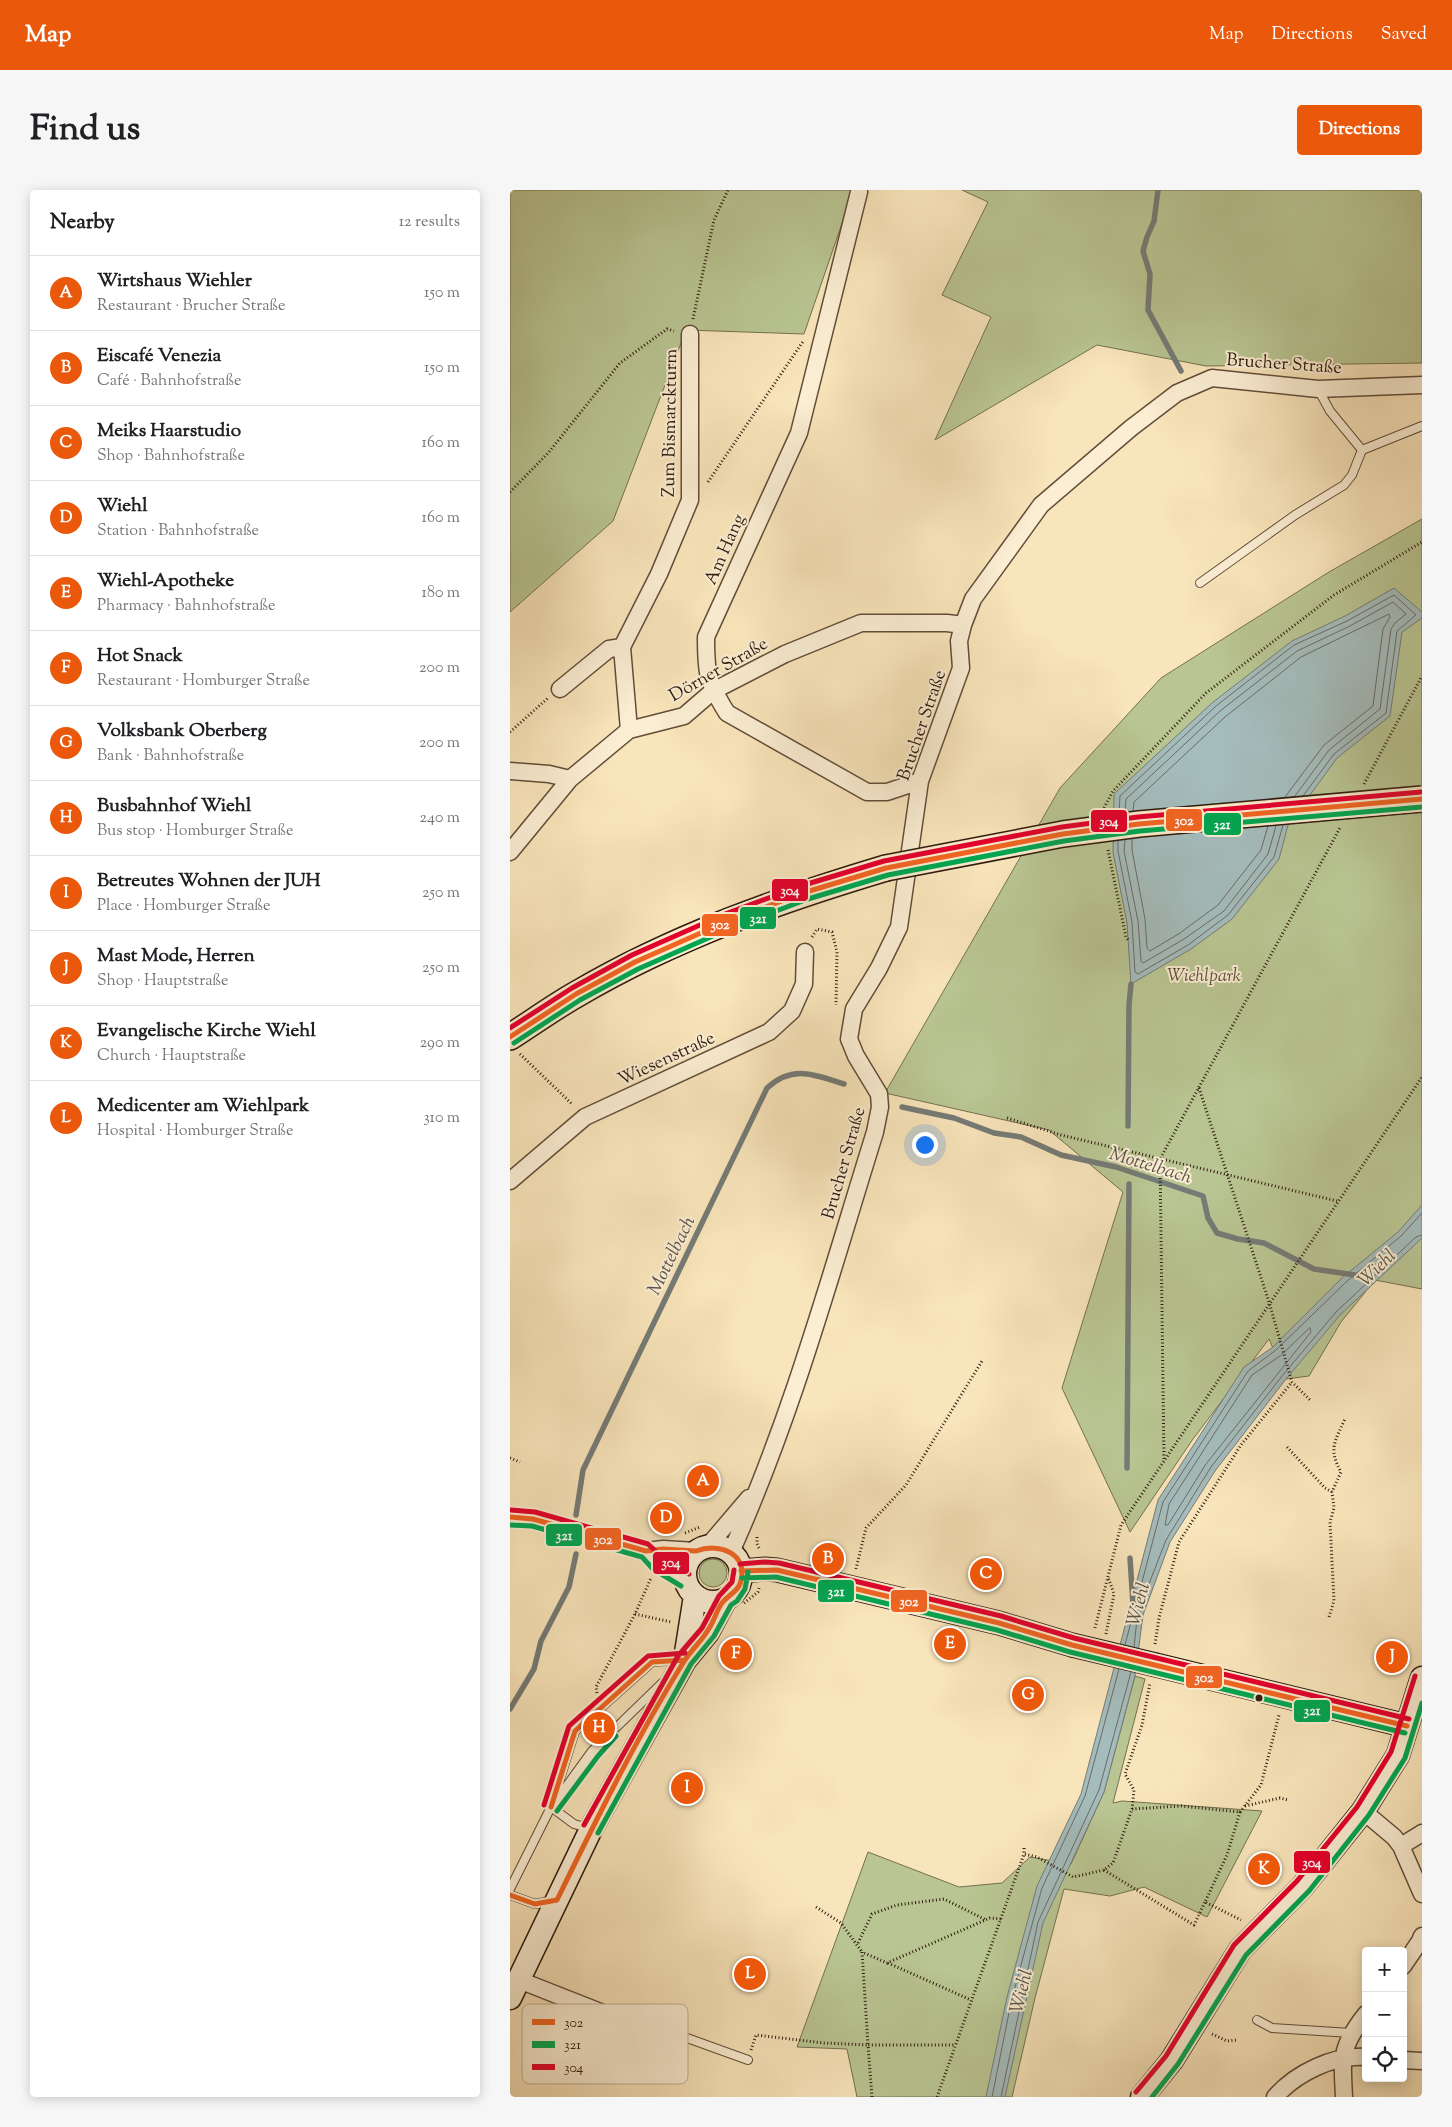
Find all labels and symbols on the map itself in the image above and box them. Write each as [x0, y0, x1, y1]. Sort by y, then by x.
street label: Brucher Straße [1225, 348, 1342, 382]
street label: Zum Bismarckturm [657, 349, 685, 497]
street label: Am Hang [699, 510, 753, 589]
street label: Dörner Straße [665, 632, 773, 710]
street label: Brucher Straße [892, 667, 954, 785]
line badge: 302 [1165, 808, 1203, 832]
line badge: 304 [1090, 809, 1128, 833]
text: 302 [1174, 812, 1194, 832]
line badge: 321 [1203, 812, 1242, 836]
text: 304 [1099, 813, 1119, 833]
text: 321 [1214, 816, 1231, 836]
line badge: 304 [771, 878, 809, 902]
text: 304 [780, 882, 800, 902]
line badge: 321 [739, 906, 777, 930]
text: 321 [750, 910, 767, 930]
line badge: 302 [701, 913, 739, 937]
text: 302 [710, 916, 730, 936]
park label: Wiehlpark [1167, 964, 1241, 990]
street label: Wiesenstraße [614, 1026, 720, 1094]
street label: Brucher Straße [816, 1104, 873, 1223]
your location [912, 1132, 938, 1158]
water label: Mottelbach [1106, 1141, 1196, 1192]
water label: Mottelbach [641, 1211, 703, 1300]
water label: Wiehl [1352, 1244, 1403, 1294]
pin: A [687, 1462, 719, 1500]
pin: D [650, 1499, 682, 1537]
line badge: 321 [545, 1523, 583, 1547]
text: 321 [556, 1527, 573, 1547]
line badge: 302 [584, 1527, 622, 1551]
text: 302 [593, 1531, 613, 1551]
pin: B [812, 1540, 844, 1578]
line badge: 304 [652, 1551, 690, 1575]
text: 304 [661, 1554, 681, 1574]
pin: C [970, 1555, 1002, 1593]
line badge: 321 [817, 1579, 855, 1603]
water label: Wiehl [1121, 1580, 1158, 1629]
text: 321 [828, 1583, 845, 1603]
line badge: 302 [890, 1589, 928, 1613]
text: 302 [899, 1593, 919, 1613]
pin: E [934, 1625, 966, 1663]
pin: F [720, 1635, 752, 1673]
pin: J [1376, 1638, 1408, 1676]
line badge: 302 [1185, 1665, 1223, 1689]
text: 302 [1194, 1669, 1214, 1689]
pin: G [1012, 1676, 1044, 1714]
unlabelled marker [1254, 1693, 1264, 1703]
line badge: 321 [1293, 1699, 1331, 1723]
text: 321 [1304, 1702, 1321, 1722]
pin: H [583, 1709, 615, 1747]
pin: I [671, 1769, 703, 1807]
pin: K [1248, 1850, 1280, 1888]
line badge: 304 [1293, 1850, 1331, 1874]
text: 304 [1302, 1854, 1322, 1874]
pin: L [734, 1955, 766, 1993]
water label: Wiehl [1004, 1967, 1041, 2016]
legend [522, 2004, 688, 2084]
text: 302 [564, 2014, 584, 2034]
text: 321 [564, 2036, 581, 2056]
text: 304 [564, 2059, 583, 2079]

